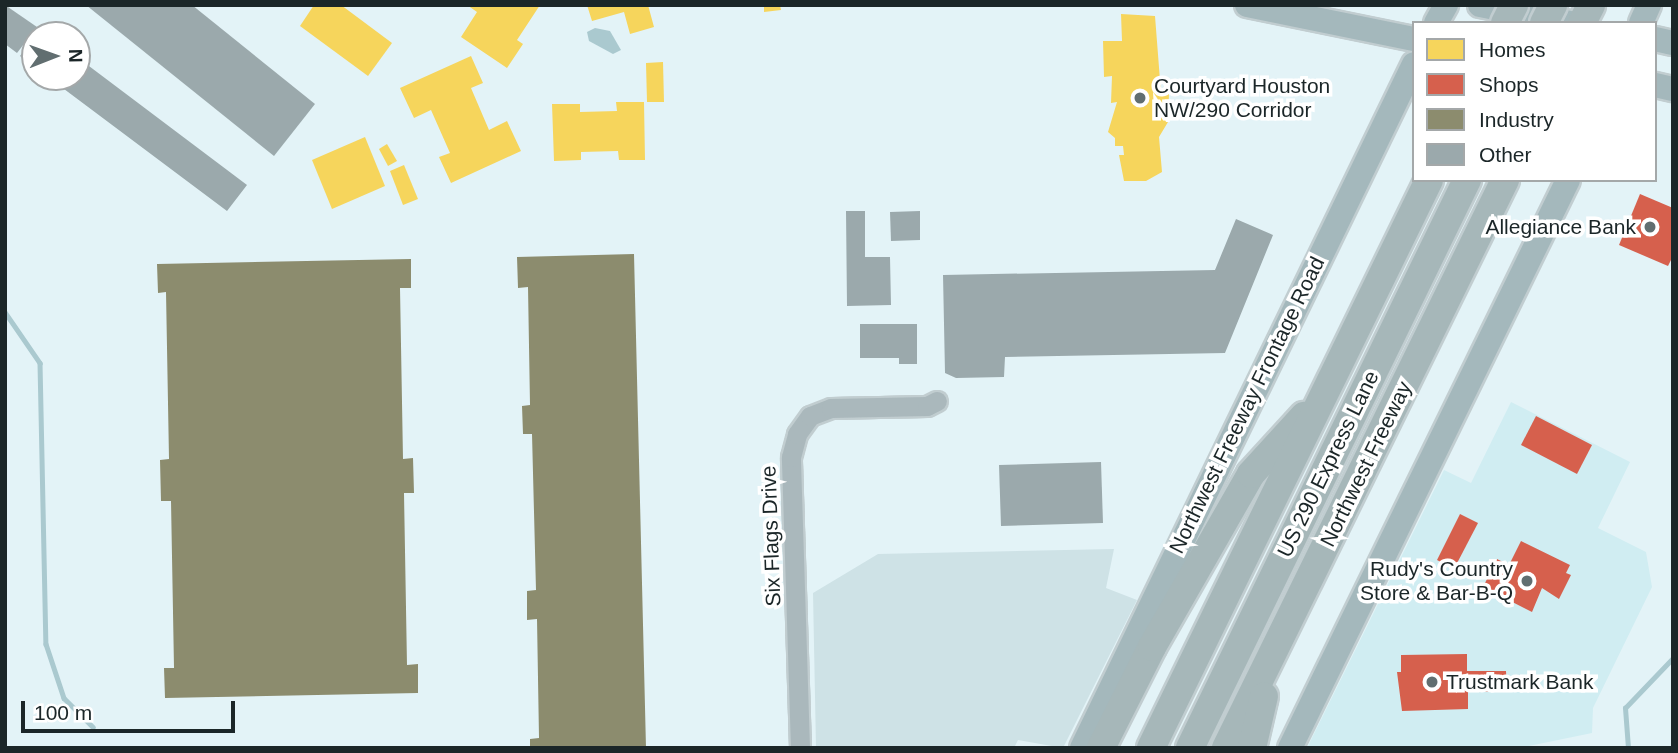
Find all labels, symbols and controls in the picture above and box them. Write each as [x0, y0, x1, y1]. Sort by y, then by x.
north arrow [21, 21, 91, 91]
legend [1412, 21, 1657, 182]
text: Homes [1479, 38, 1546, 61]
text: N [65, 49, 86, 63]
place label: Courtyard Houston NW/290 Corridor [1154, 73, 1330, 123]
text: Shops [1479, 73, 1539, 96]
marker: Courtyard Houston NW/290 Corridor [1132, 90, 1148, 106]
text: Industry [1479, 108, 1554, 131]
text: Other [1479, 143, 1532, 166]
place label: Allegiance Bank [1485, 214, 1636, 240]
marker: Allegiance Bank [1642, 219, 1658, 235]
street label: Northwest Freeway Frontage Road [1164, 253, 1330, 557]
street label: US 290 Express Lane [1272, 367, 1384, 561]
street label: Northwest Freeway [1315, 377, 1417, 551]
street label: Six Flags Drive [756, 465, 786, 607]
place label: Rudy's Country Store & Bar-B-Q [1360, 556, 1513, 606]
marker: Rudy's Country Store & Bar-B-Q [1519, 573, 1535, 589]
place label: Trustmark Bank [1446, 669, 1593, 695]
marker: Trustmark Bank [1424, 674, 1440, 690]
scale bar [24, 686, 238, 730]
text: 100 m [34, 701, 92, 724]

